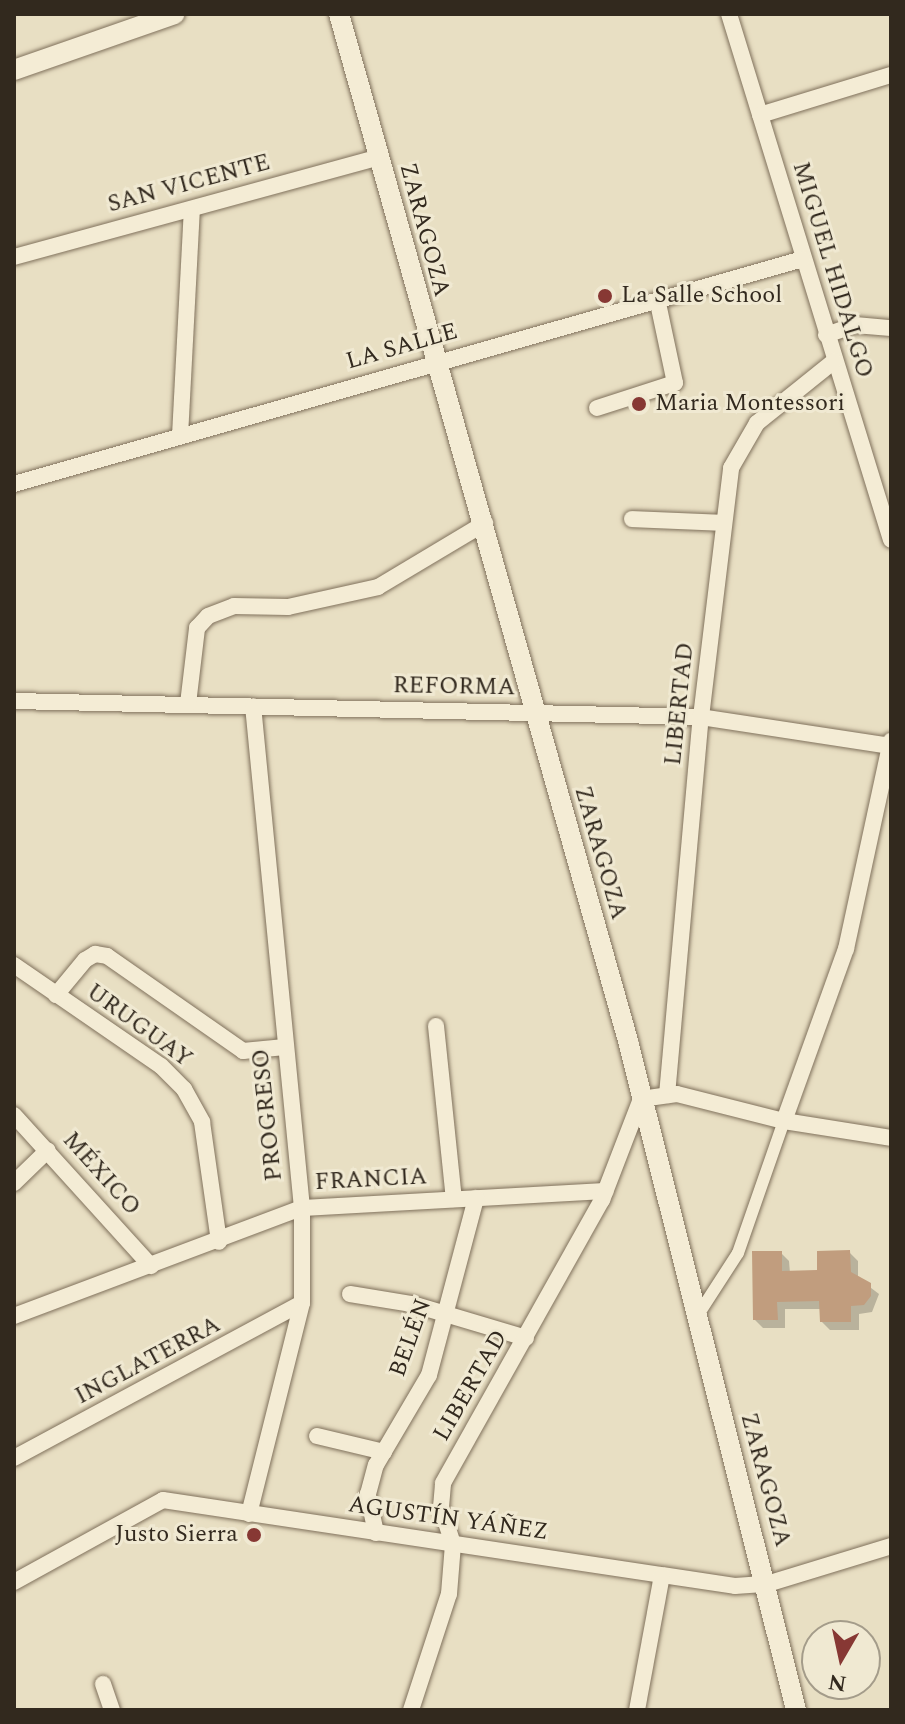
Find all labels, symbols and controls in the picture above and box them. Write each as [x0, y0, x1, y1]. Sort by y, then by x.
street label: SAN VICENTE [105, 148, 273, 220]
street label: MIGUEL HIDALGO [785, 158, 879, 382]
street label: ZARAGOZA [392, 160, 456, 300]
place label: La Salle School [621, 282, 782, 310]
marker: La Salle School [596, 287, 614, 305]
street label: LA SALLE [343, 317, 461, 377]
place label: Maria Montessori [655, 390, 845, 418]
marker: Maria Montessori [630, 395, 648, 413]
street label: LIBERTAD [659, 641, 701, 767]
street label: REFORMA [393, 672, 515, 702]
street label: ZARAGOZA [567, 783, 633, 923]
street label: URUGUAY [80, 978, 198, 1074]
street label: PROGRESO [247, 1047, 289, 1183]
street label: MÉXICO [56, 1126, 146, 1222]
street label: FRANCIA [314, 1163, 428, 1197]
street label: BELÉN [384, 1295, 438, 1381]
street label: INGLATERRA [70, 1311, 226, 1411]
street label: LIBERTAD [428, 1325, 514, 1447]
street label: ZARAGOZA [733, 1410, 797, 1550]
street label: AGUSTÍN YÁÑEZ [346, 1491, 550, 1547]
place label: Justo Sierra [115, 1521, 238, 1549]
marker: Justo Sierra [245, 1526, 263, 1544]
north arrow [801, 1620, 881, 1700]
text: N [826, 1665, 849, 1700]

